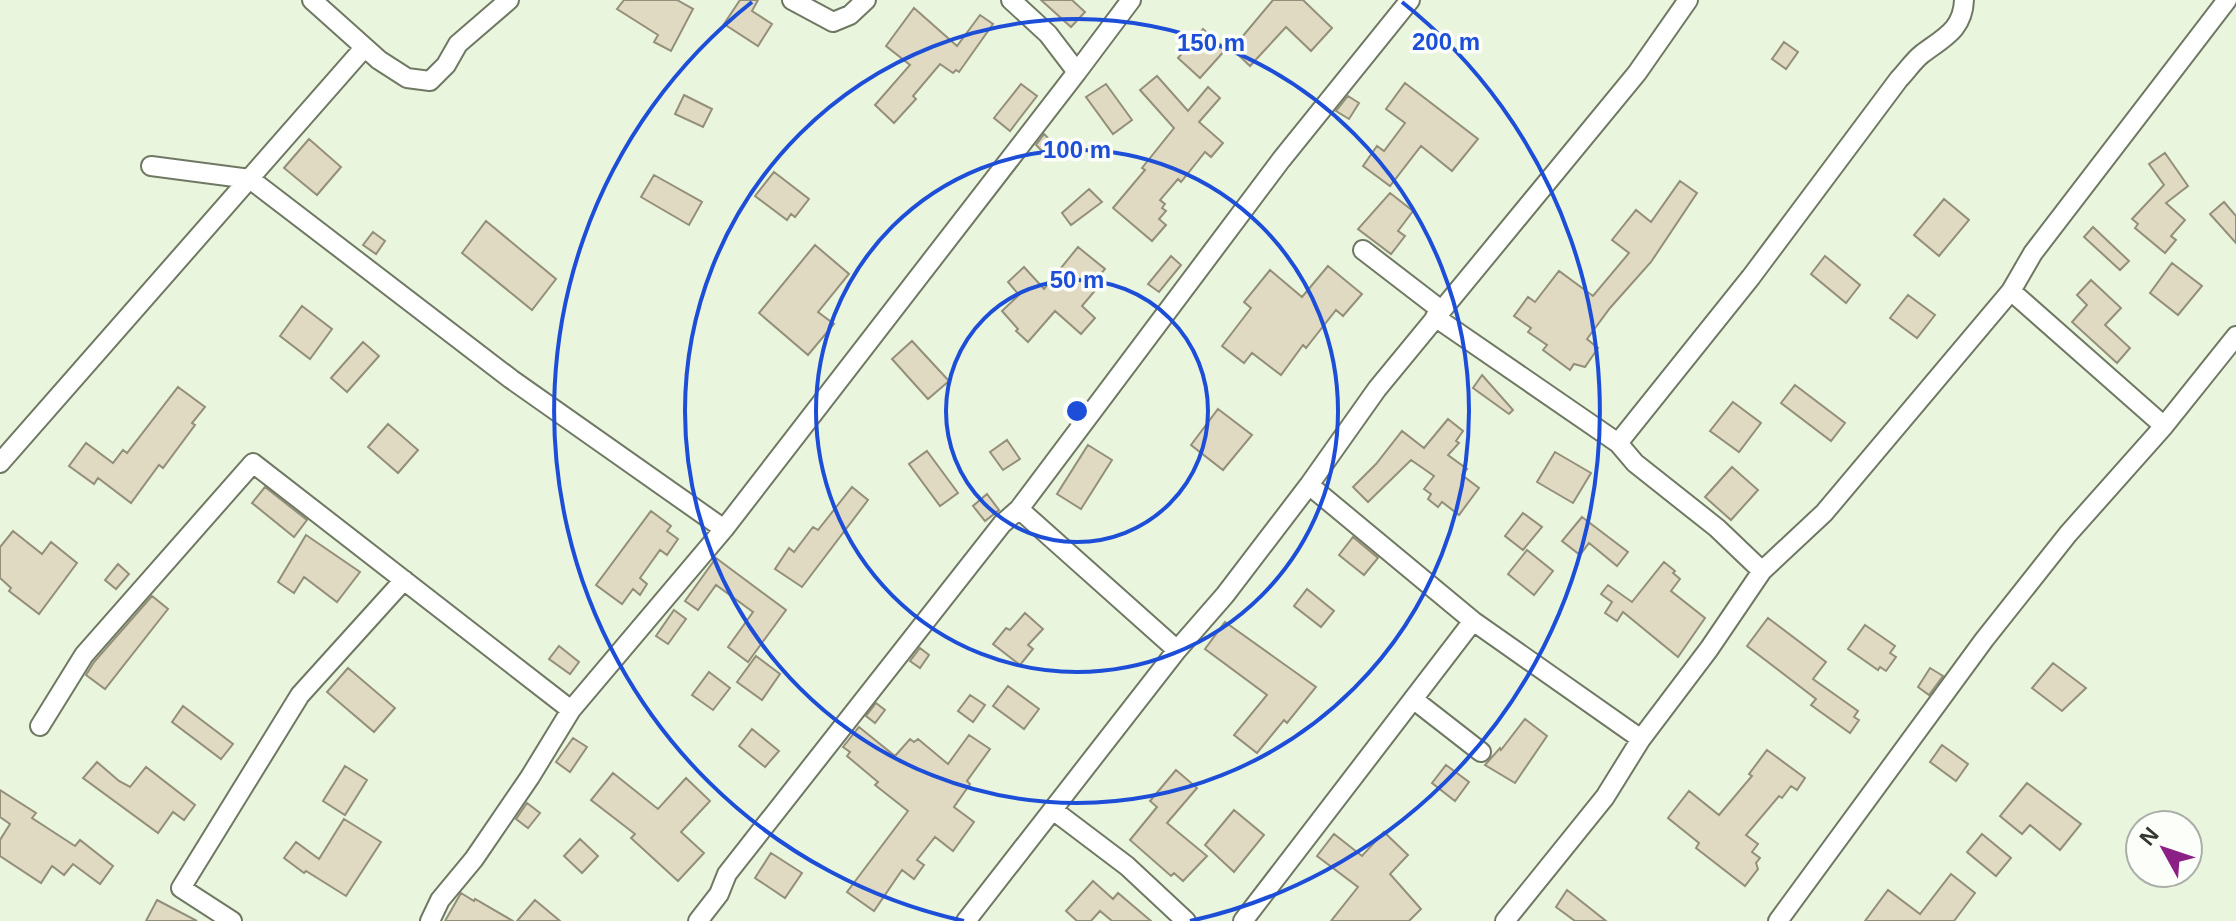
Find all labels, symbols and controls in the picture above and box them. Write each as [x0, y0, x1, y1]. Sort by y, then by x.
text: 200 m [1412, 28, 1480, 55]
text: 150 m [1177, 29, 1245, 56]
text: 100 m [1043, 136, 1111, 163]
text: 50 m [1050, 266, 1104, 293]
centre of rings [1063, 397, 1091, 425]
north arrow [2124, 809, 2204, 889]
text: N [2134, 822, 2164, 851]

